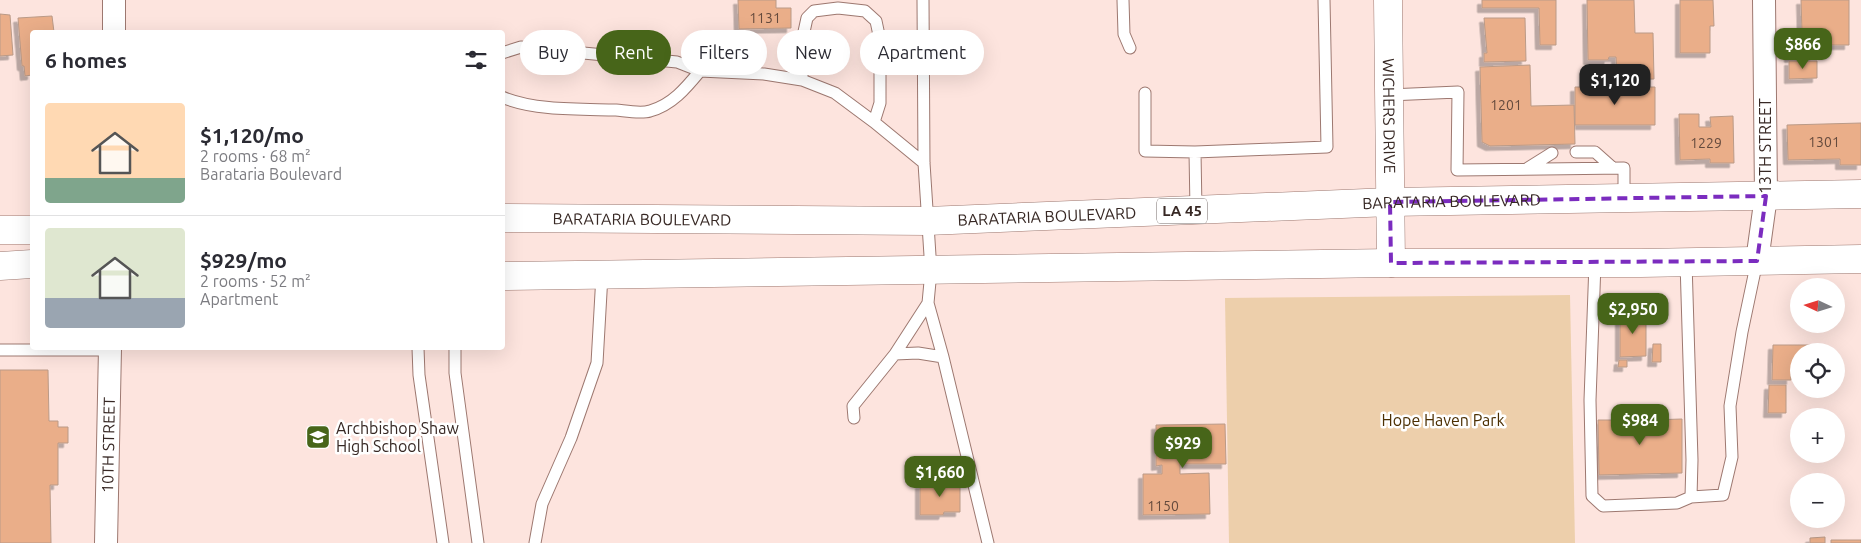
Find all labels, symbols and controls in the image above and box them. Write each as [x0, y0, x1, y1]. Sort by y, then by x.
house number: 1131 [749, 10, 781, 26]
pin: $866 [1773, 28, 1833, 70]
chip: Buy [520, 30, 586, 75]
chip: Rent [596, 30, 671, 75]
chip: Filters [681, 30, 767, 75]
chip: New [777, 30, 850, 75]
chip: Apartment [860, 30, 984, 75]
text: $866 [1785, 35, 1821, 53]
icon: filters [462, 46, 490, 74]
text: 6 homes [45, 48, 127, 72]
street label: WICHERS DRIVE [1380, 58, 1399, 174]
pin: $1,120 [1574, 64, 1656, 106]
text: $1,120 [1590, 71, 1640, 89]
house number: 1201 [1490, 97, 1522, 113]
street label: 13TH STREET [1756, 98, 1774, 194]
icon: home [85, 123, 145, 183]
text: $1,120/mo [200, 123, 304, 147]
house number: 1301 [1808, 134, 1840, 150]
house number: 1229 [1690, 135, 1722, 151]
text: 2 rooms · 68 m² [200, 147, 311, 165]
text: Barataria Boulevard [200, 165, 342, 183]
street label: BARATARIA BOULEVARD [1362, 190, 1541, 212]
road number: LA 45 [1157, 198, 1207, 224]
street label: BARATARIA BOULEVARD [957, 203, 1137, 229]
street label: BARATARIA BOULEVARD [553, 209, 731, 229]
icon: home [85, 248, 145, 308]
text: $929/mo [200, 248, 287, 272]
text: 2 rooms · 52 m² [200, 272, 311, 290]
north arrow [1790, 278, 1845, 332]
map controls [1790, 278, 1845, 528]
text: Apartment [200, 290, 278, 308]
pin: $2,950 [1592, 292, 1674, 335]
text: $2,950 [1608, 300, 1658, 318]
button: locate [1790, 343, 1845, 398]
street label: 10TH STREET [98, 397, 118, 493]
pin: $984 [1610, 404, 1670, 446]
button: + [1790, 408, 1845, 463]
park label: Hope Haven Park [1382, 411, 1504, 429]
text: $984 [1622, 411, 1658, 429]
place label: Archbishop Shaw High School [336, 419, 459, 455]
school or university icon: Archbishop Shaw High School [305, 424, 331, 450]
pin: $929 [1153, 426, 1213, 469]
text: $929 [1165, 434, 1201, 452]
pin: $1,660 [899, 456, 981, 498]
text: $1,660 [915, 463, 965, 481]
button: − [1790, 473, 1845, 528]
house number: 1150 [1147, 498, 1179, 514]

